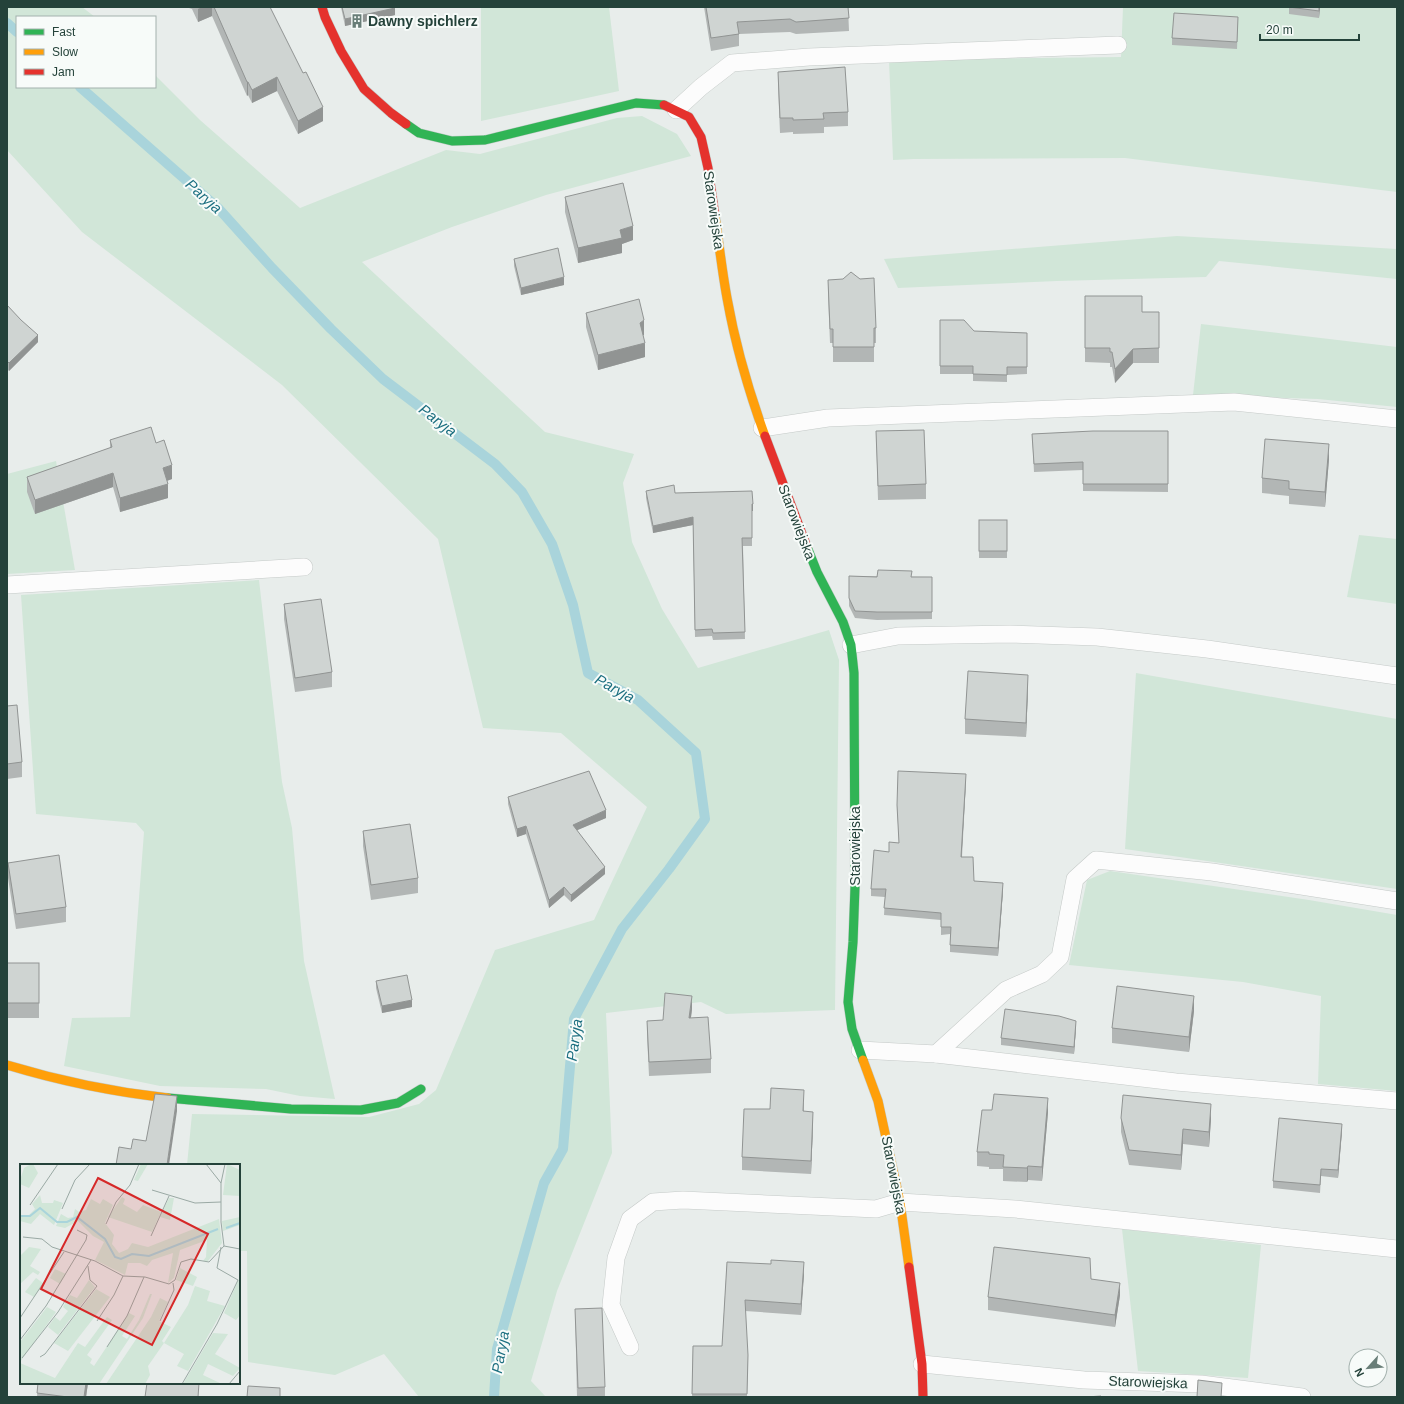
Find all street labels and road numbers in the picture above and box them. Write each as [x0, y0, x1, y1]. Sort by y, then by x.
street label: Starowiejska [701, 170, 727, 251]
street label: Starowiejska [775, 482, 819, 562]
street label: Starowiejska [847, 806, 863, 886]
street label: Starowiejska [879, 1135, 909, 1216]
street label: Starowiejska [1108, 1373, 1188, 1391]

